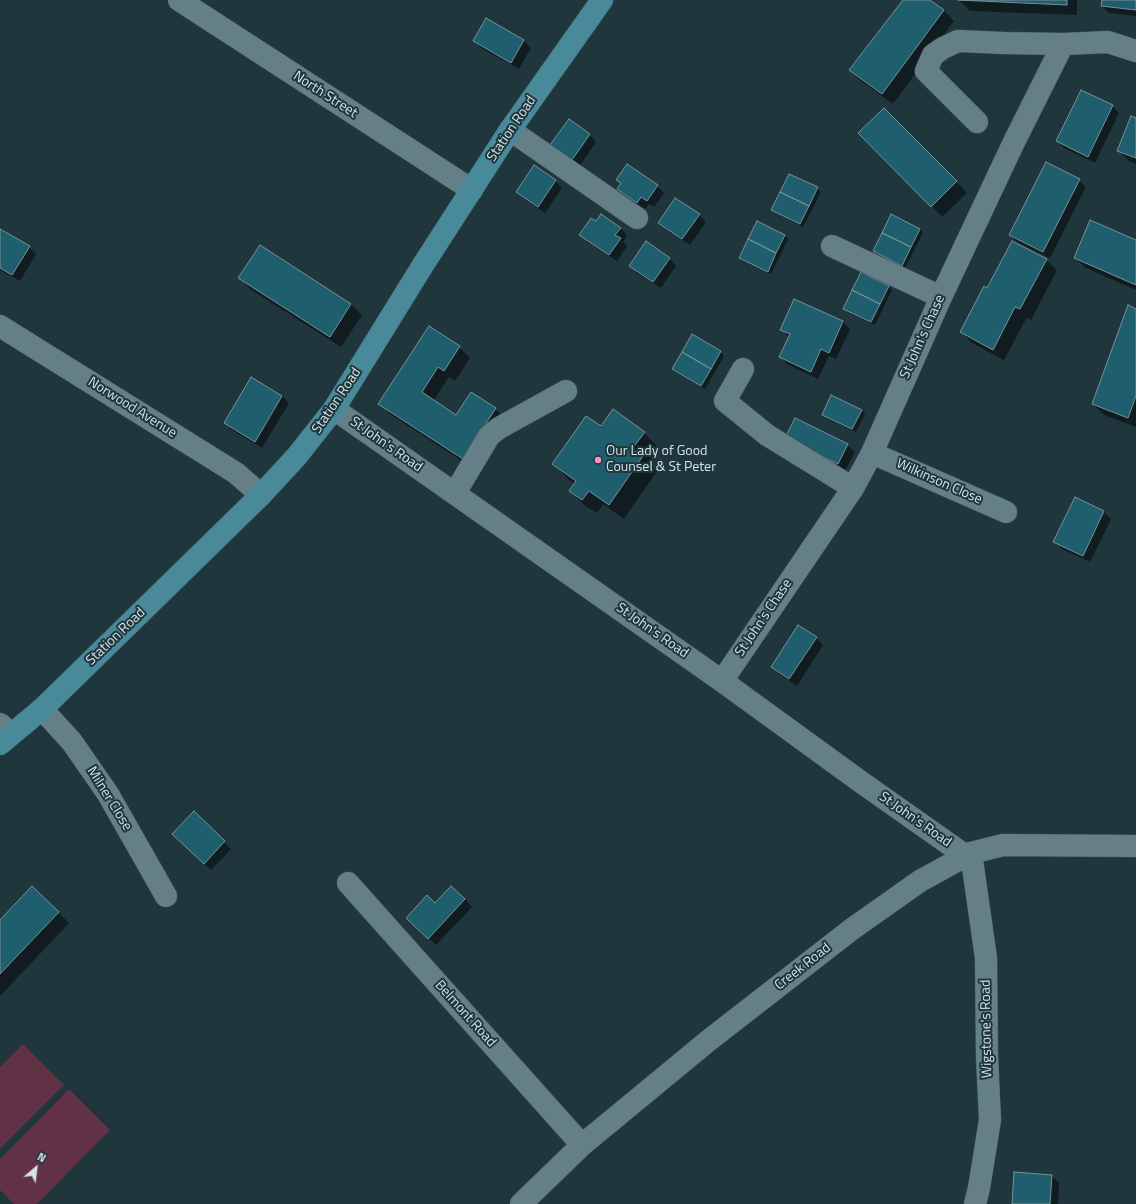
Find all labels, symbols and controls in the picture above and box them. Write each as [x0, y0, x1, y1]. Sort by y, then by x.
street label: North Street [290, 68, 360, 122]
street label: Station Road [484, 93, 540, 165]
street label: St John's Chase [897, 293, 949, 381]
street label: Station Road [309, 365, 365, 437]
street label: Norwood Avenue [85, 374, 179, 442]
street label: St John's Road [347, 414, 425, 476]
place label: Our Lady of Good Counsel & St Peter [606, 444, 716, 476]
marker: Our Lady of Good Counsel & St Peter [593, 455, 603, 465]
street label: Wilkinson Close [893, 456, 985, 508]
street label: St John's Chase [732, 576, 796, 660]
street label: St John's Road [613, 600, 691, 662]
street label: Station Road [83, 605, 149, 669]
street label: Milner Close [83, 764, 135, 834]
street label: St John's Road [876, 789, 954, 851]
street label: Creek Road [772, 940, 834, 994]
street label: Belmont Road [431, 977, 499, 1051]
street label: Wigstone's Road [978, 980, 996, 1078]
north arrow [16, 1148, 56, 1188]
text: N [35, 1149, 49, 1166]

